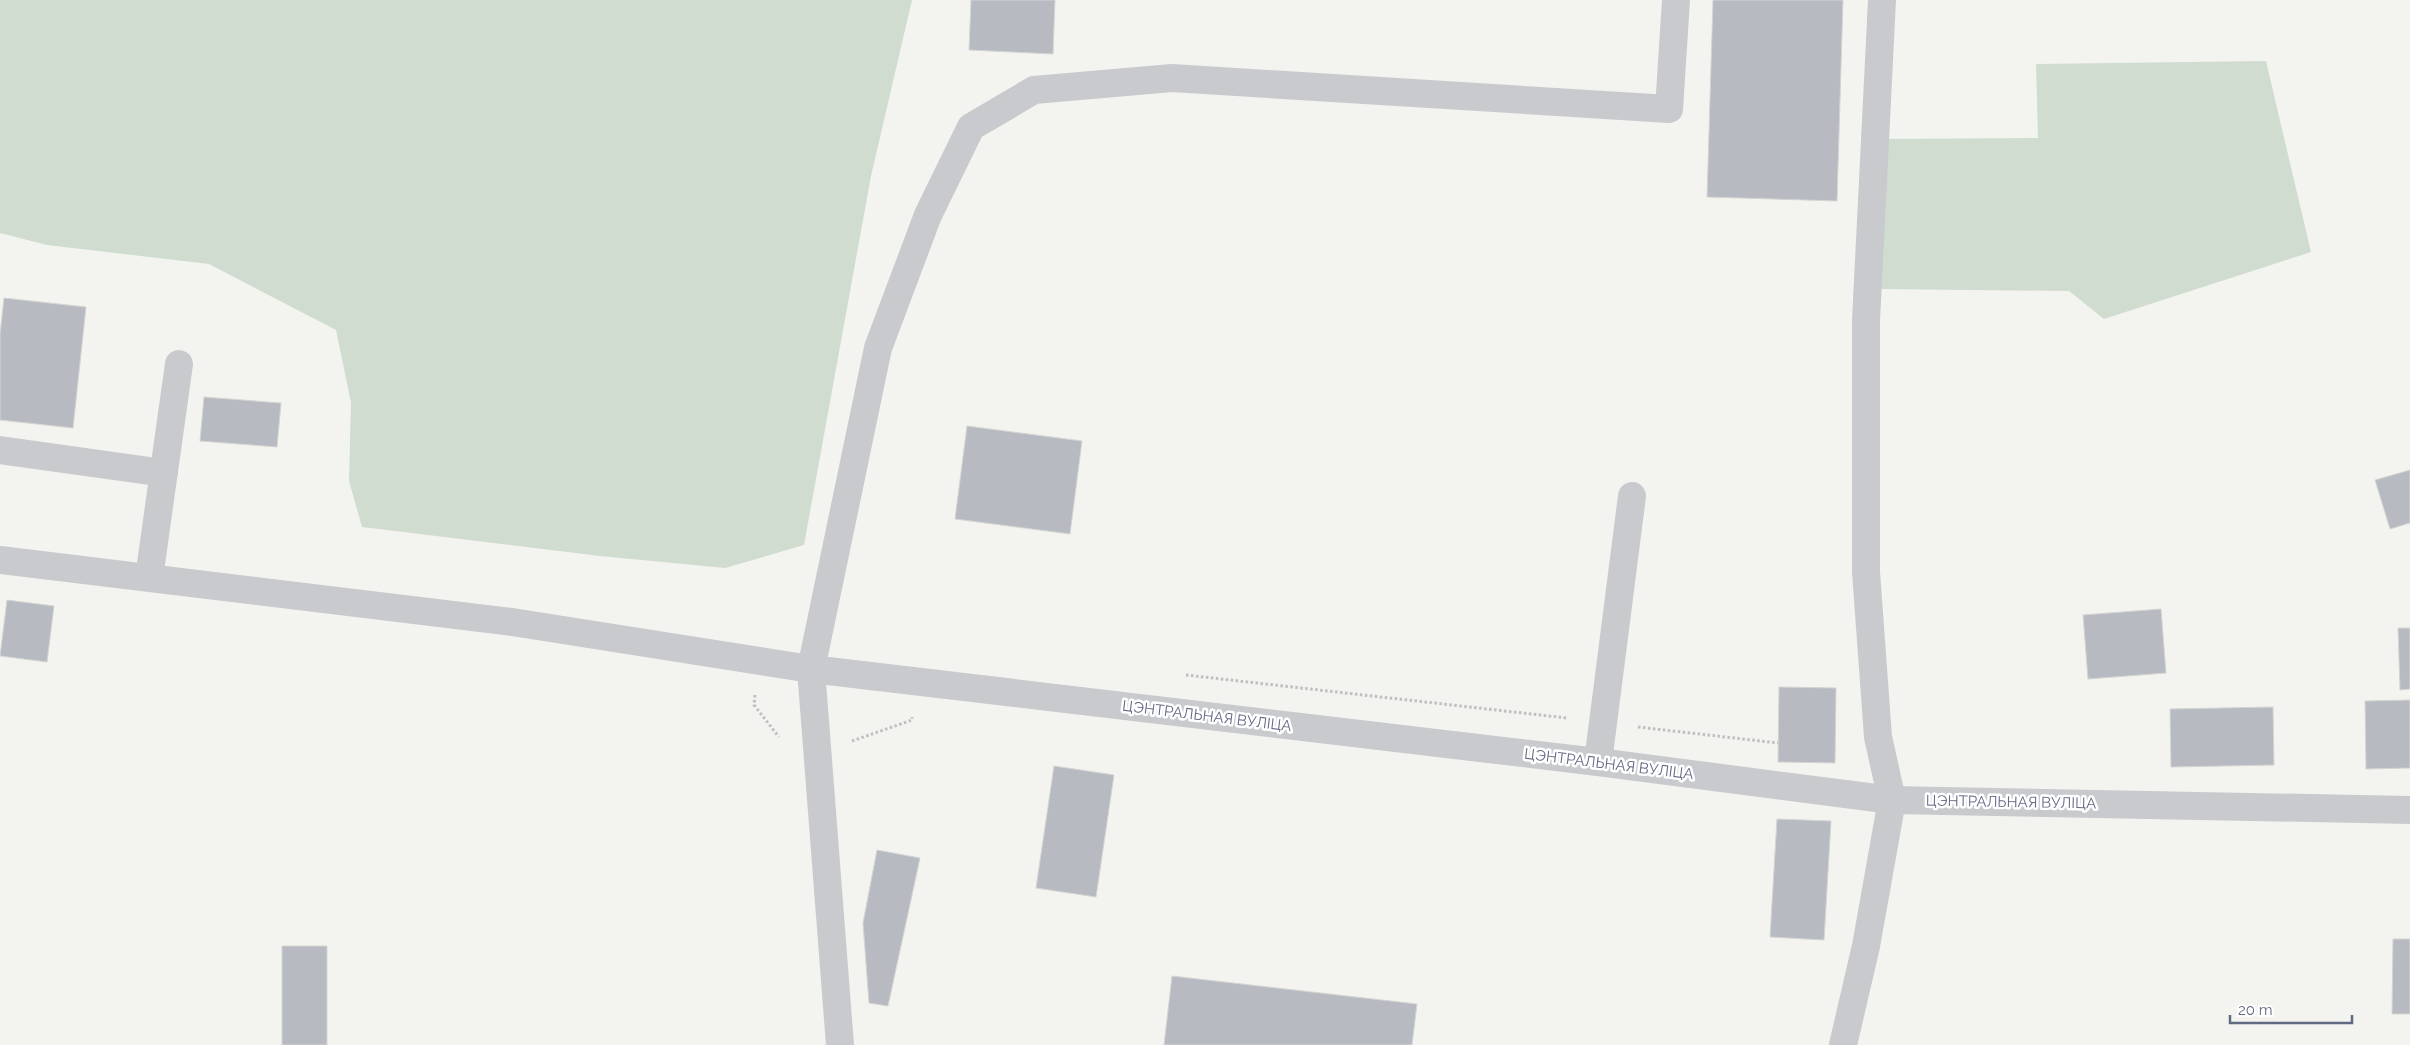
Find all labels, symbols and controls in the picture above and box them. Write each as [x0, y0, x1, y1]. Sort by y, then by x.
street label: ЦЭНТРАЛЬНАЯ ВУЛІЦА [1121, 697, 1293, 735]
street label: ЦЭНТРАЛЬНАЯ ВУЛІЦА [1523, 745, 1695, 783]
street label: ЦЭНТРАЛЬНАЯ ВУЛІЦА [1926, 792, 2096, 812]
scale bar [2230, 992, 2352, 1024]
text: 20 m [2238, 1001, 2273, 1019]

